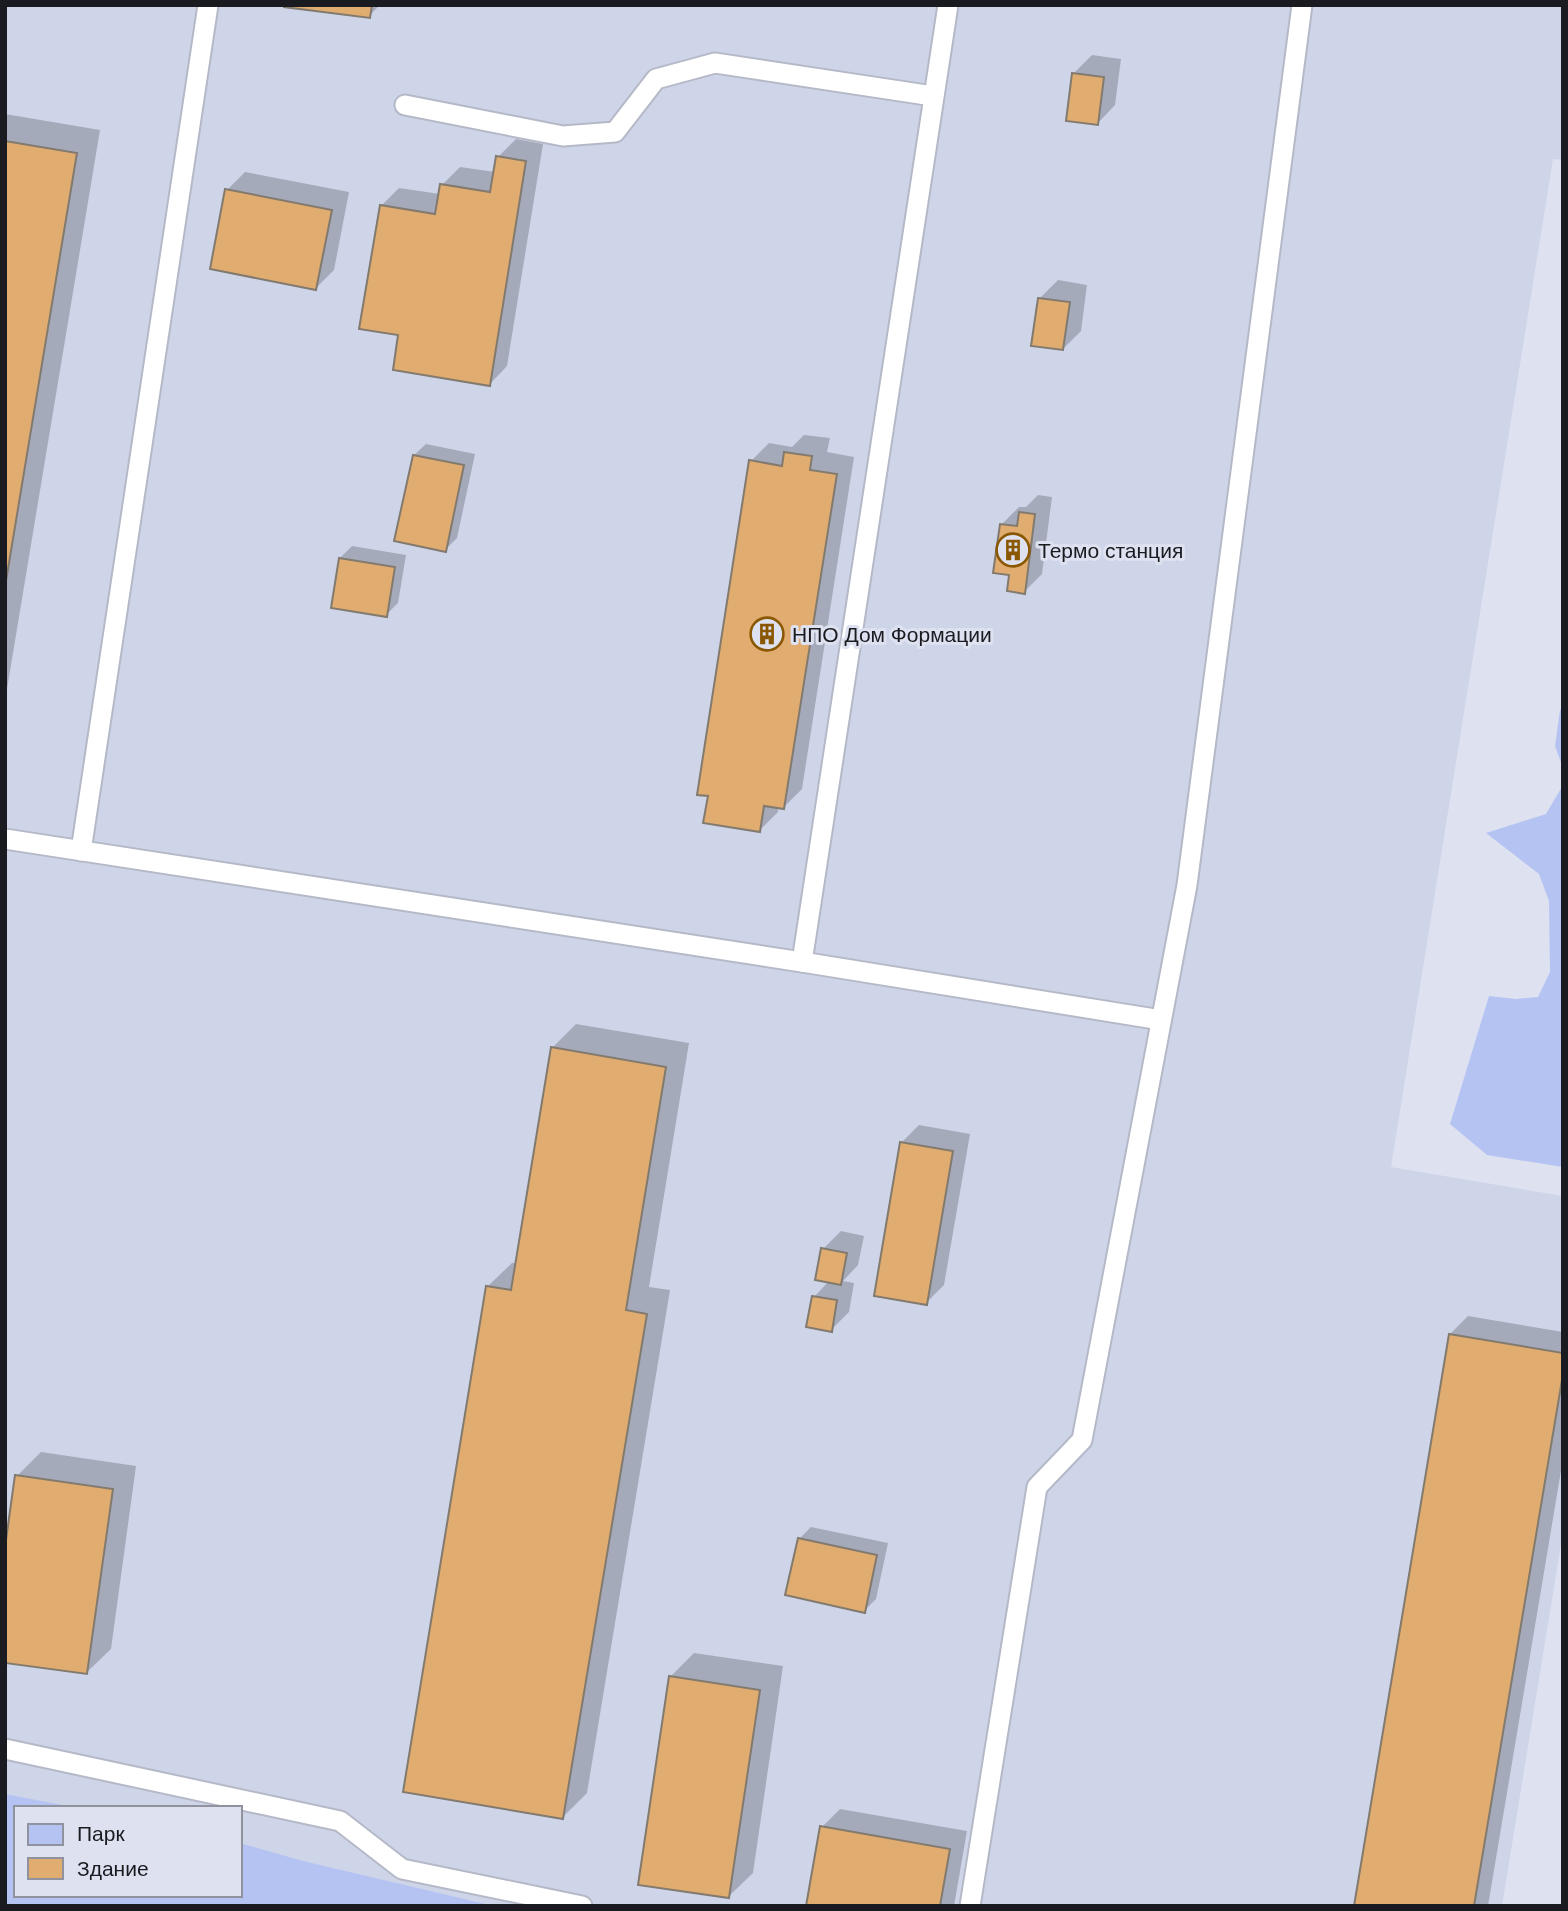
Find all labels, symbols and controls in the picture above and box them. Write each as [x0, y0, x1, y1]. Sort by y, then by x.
building icon: Термо станция [994, 531, 1032, 569]
place label: Термо станция [1038, 539, 1183, 562]
building icon: НПО Дом Формации [748, 615, 786, 653]
place label: НПО Дом Формации [792, 623, 992, 646]
legend [14, 1806, 242, 1897]
text: Парк [77, 1822, 125, 1845]
text: Здание [77, 1857, 149, 1880]

